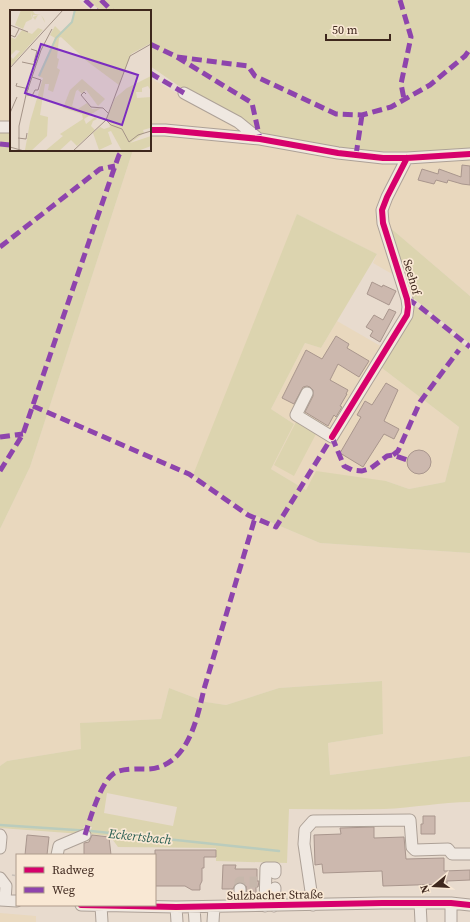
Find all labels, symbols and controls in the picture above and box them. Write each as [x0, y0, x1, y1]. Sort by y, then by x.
inset map [10, 10, 151, 151]
scale bar [326, 16, 390, 42]
text: 50 m [332, 22, 358, 38]
street label: Seehof [399, 257, 425, 298]
water label: Eckertsbach [107, 825, 172, 848]
legend [16, 854, 156, 906]
text: Radweg [52, 862, 94, 878]
north arrow [414, 866, 454, 906]
text: Weg [52, 882, 75, 898]
text: N [417, 883, 433, 895]
street label: Sulzbacher Straße [227, 886, 323, 904]

